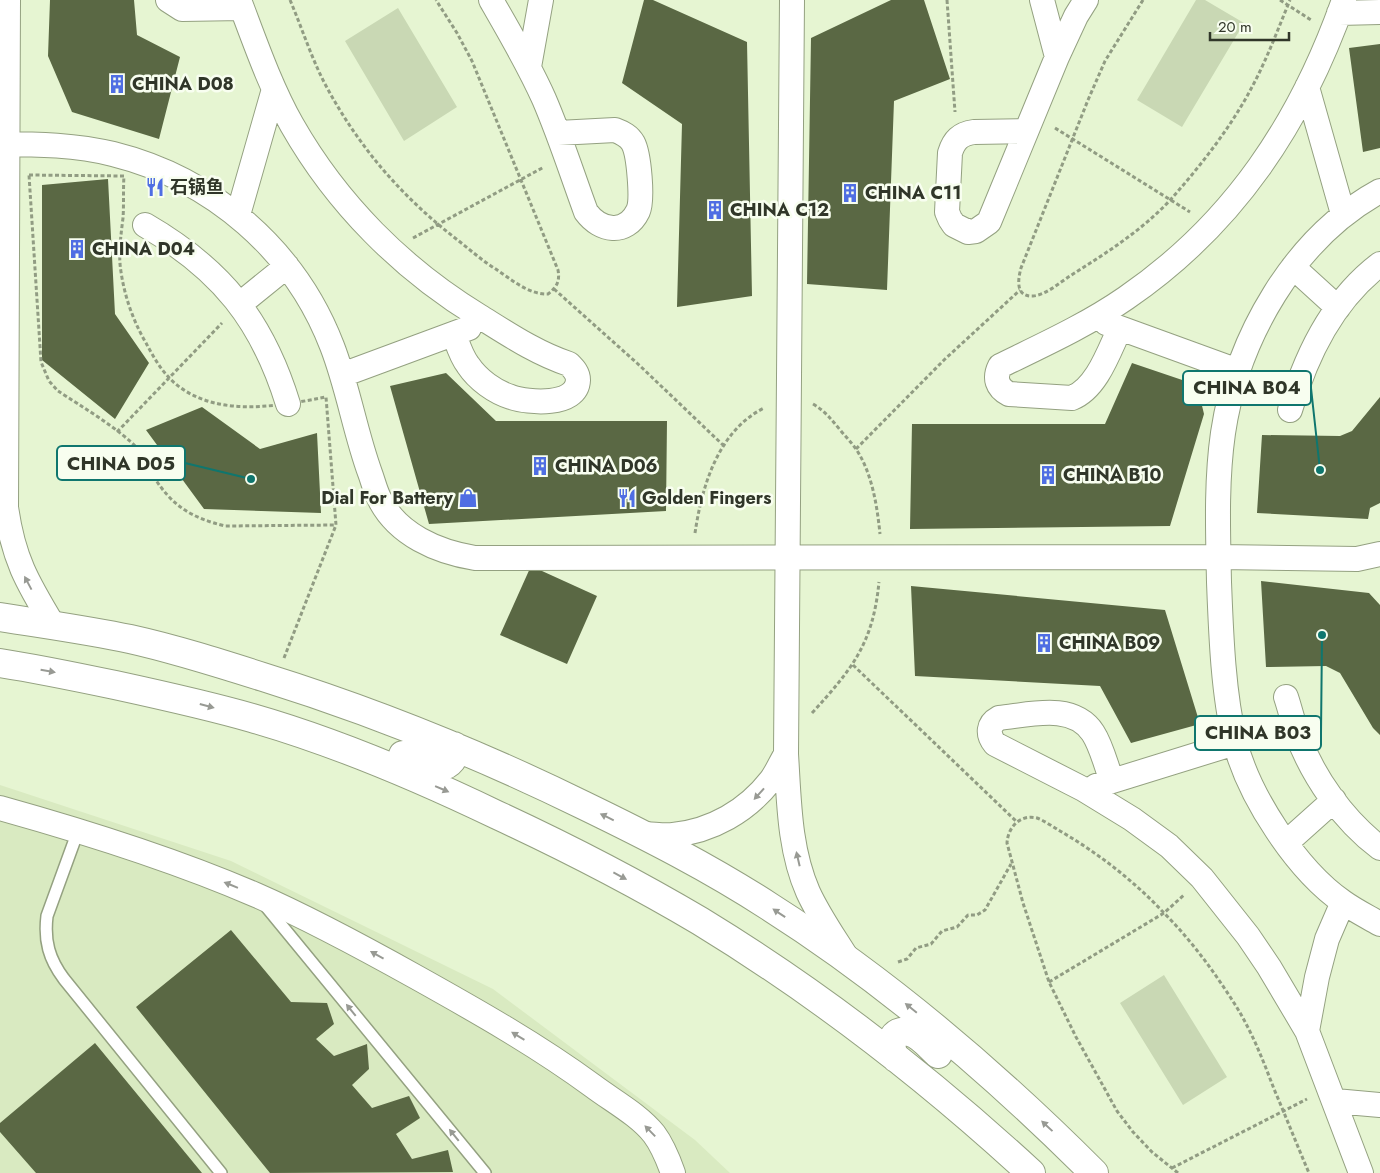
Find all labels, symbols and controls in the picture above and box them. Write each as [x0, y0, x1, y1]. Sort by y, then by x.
scale bar [1210, 10, 1289, 42]
text: 20 m [1218, 16, 1252, 38]
place label: CHINA D08 [132, 71, 234, 97]
building icon: CHINA D08 [106, 73, 128, 95]
place label: 石锅鱼 [170, 174, 224, 200]
restaurant icon: 石锅鱼 [144, 176, 166, 198]
place label: CHINA C11 [865, 180, 961, 206]
building icon: CHINA C11 [839, 182, 861, 204]
place label: CHINA C12 [730, 197, 829, 223]
building icon: CHINA C12 [704, 199, 726, 221]
place label: CHINA D04 [92, 236, 195, 262]
building icon: CHINA D04 [66, 238, 88, 260]
callout: CHINA B04 [1183, 371, 1311, 405]
text: CHINA B04 [1193, 374, 1301, 401]
callout: CHINA D05 [57, 446, 185, 480]
text: CHINA D05 [67, 450, 175, 477]
place label: CHINA D06 [555, 453, 658, 479]
building icon: CHINA D06 [529, 455, 551, 477]
place label: CHINA B10 [1063, 462, 1162, 488]
building icon: CHINA B10 [1037, 464, 1059, 486]
place label: Dial For Battery [321, 485, 454, 511]
place label: Golden Fingers [642, 485, 771, 511]
shop icon: Dial For Battery [457, 487, 479, 509]
restaurant icon: Golden Fingers [616, 487, 638, 509]
one-way arrow [24, 576, 32, 590]
place label: CHINA B09 [1059, 630, 1160, 656]
building icon: CHINA B09 [1033, 632, 1055, 654]
one-way arrow [40, 668, 56, 676]
one-way arrow [199, 702, 214, 710]
callout: CHINA B03 [1195, 716, 1321, 750]
text: CHINA B03 [1205, 719, 1311, 746]
one-way arrow [435, 786, 449, 794]
one-way arrow [753, 787, 765, 799]
one-way arrow [600, 813, 614, 821]
one-way arrow [794, 851, 802, 866]
one-way arrow [612, 872, 627, 880]
one-way arrow [224, 880, 238, 888]
one-way arrow [772, 908, 786, 918]
one-way arrow [371, 951, 384, 960]
one-way arrow [345, 1003, 356, 1016]
one-way arrow [905, 1003, 918, 1014]
one-way arrow [512, 1031, 525, 1041]
one-way arrow [1041, 1120, 1053, 1132]
one-way arrow [644, 1125, 656, 1137]
one-way arrow [449, 1129, 460, 1142]

